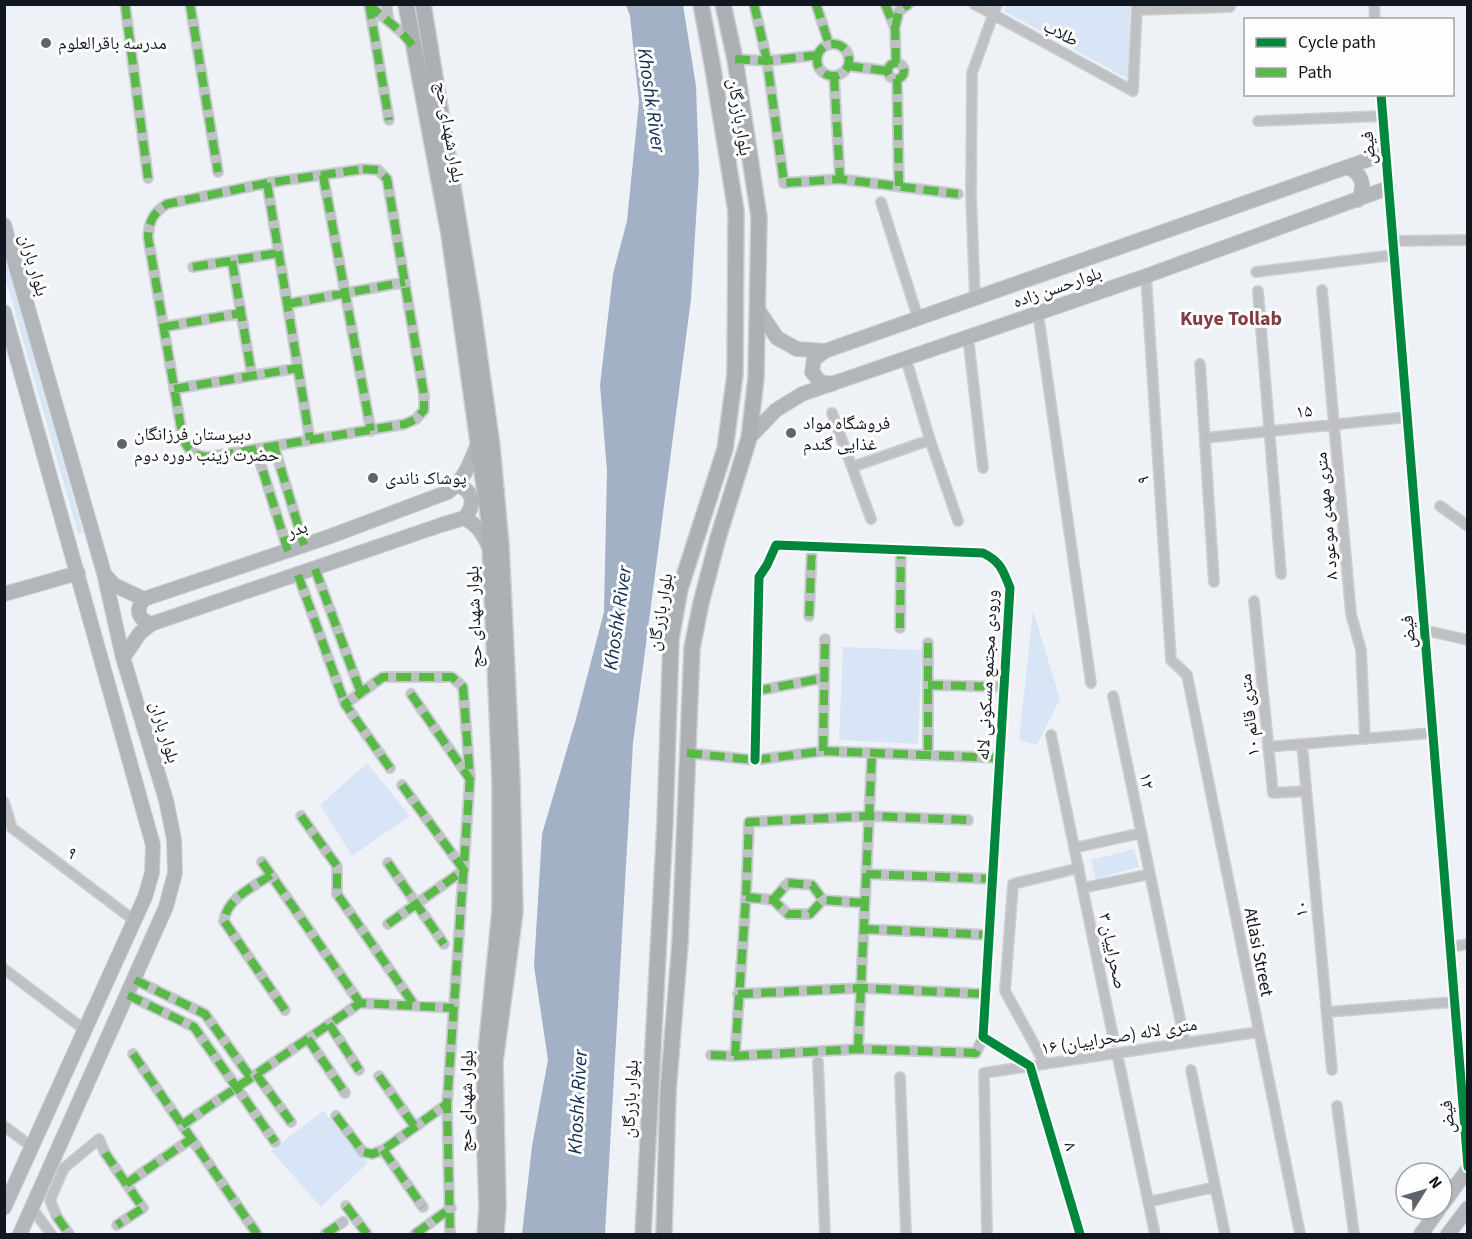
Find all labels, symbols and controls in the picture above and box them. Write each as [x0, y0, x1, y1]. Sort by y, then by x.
street label: طلاب [1039, 14, 1083, 53]
legend [1244, 18, 1454, 96]
text: Cycle path [1298, 30, 1376, 55]
place label: مدرسه باقرالعلوم [58, 31, 167, 56]
marker: مدرسه باقرالعلوم [39, 36, 53, 50]
water label: Khoshk River [630, 46, 672, 155]
text: Path [1298, 60, 1332, 85]
street label: بلوار بازرگان [721, 76, 758, 158]
street label: بلوار شهدای حج [428, 80, 471, 185]
street label: فیض [1355, 130, 1382, 166]
street label: بلوار باران [13, 231, 54, 299]
street label: بلوارحسن زاده [1009, 261, 1105, 314]
district label: Kuye Tollab [1180, 305, 1282, 333]
street label: ۱۵ [1295, 398, 1313, 425]
place label: فروشگاه مواد غذایی گندم [803, 411, 890, 457]
place label: دبیرستان فرزانگان حضرت زینب دوره دوم [134, 422, 279, 468]
marker: فروشگاه مواد غذایی گندم [784, 426, 798, 440]
marker: دبیرستان فرزانگان حضرت زینب دوره دوم [115, 437, 129, 451]
street label: ۸ متری مهدی موعود [1308, 451, 1345, 581]
place label: پوشاک ناندی [385, 466, 467, 491]
marker: پوشاک ناندی [366, 471, 380, 485]
street label: ۹ [1131, 475, 1156, 485]
street label: بدر [282, 514, 311, 545]
water label: Khoshk River [597, 563, 639, 672]
street label: بلوار شهدای حج [460, 565, 489, 669]
street label: بلوار بازرگان [641, 571, 680, 653]
street label: ورودی مجتمع مسکونی لاله [971, 589, 1004, 761]
street label: فیض [1395, 614, 1422, 650]
street label: ۱۰ متری قائم [1233, 672, 1266, 758]
street label: بلوار باران [143, 698, 186, 766]
street label: ۱۲ [1133, 771, 1160, 792]
street label: ۹ [61, 841, 82, 866]
street label: ۱۰ [1288, 900, 1315, 918]
street label: Atlasi Street [1238, 906, 1279, 999]
street label: صحراییان ۳ [1092, 911, 1133, 991]
street label: ۱۶ متری لاله (صحراییان) [1039, 1012, 1199, 1061]
water label: Khoshk River [561, 1048, 595, 1155]
street label: بلوار شهدای حج [453, 1050, 480, 1152]
street label: بلوار بازرگان [616, 1059, 645, 1139]
street label: فیض [1434, 1099, 1461, 1135]
street label: ۸ [1057, 1139, 1084, 1154]
north arrow [1394, 1161, 1454, 1221]
text: N [1423, 1172, 1447, 1193]

